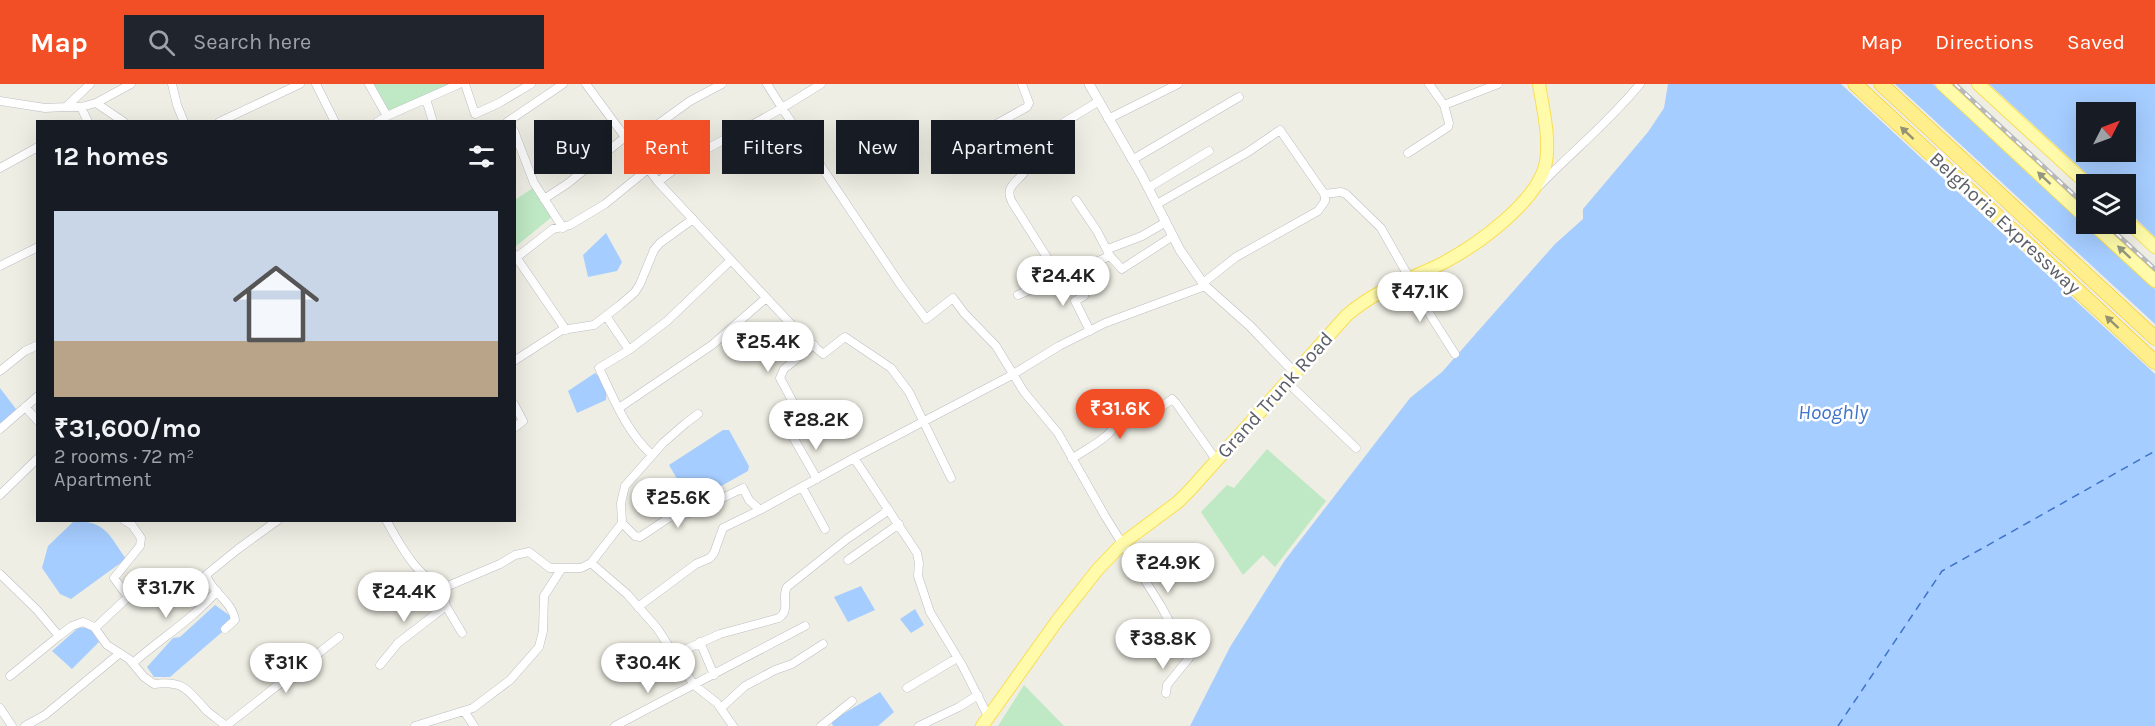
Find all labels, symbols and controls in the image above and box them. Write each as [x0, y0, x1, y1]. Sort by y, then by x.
search box [124, 15, 544, 69]
text: Map [30, 26, 88, 59]
icon: search [145, 26, 178, 59]
text: Search here [193, 29, 311, 55]
text: Map [1861, 30, 1902, 54]
text: Directions [1935, 30, 2034, 54]
text: Saved [2067, 30, 2125, 54]
north arrow [2076, 102, 2136, 162]
map controls [2076, 102, 2136, 234]
chip: Buy [534, 120, 612, 174]
chip: Rent [624, 120, 710, 174]
chip: Filters [722, 120, 824, 174]
chip: New [836, 120, 919, 174]
chip: Apartment [931, 120, 1075, 174]
one-way arrow [1901, 126, 1915, 140]
icon: filters [465, 140, 498, 173]
text: 12 homes [54, 141, 169, 172]
street label: Belghoria Expressway [1925, 147, 2085, 299]
one-way arrow [2036, 171, 2051, 185]
button: layers [2076, 174, 2136, 234]
one-way arrow [2117, 246, 2132, 259]
icon: home [222, 250, 330, 358]
pin: ₹24.4K [1014, 256, 1112, 307]
text: ₹24.4K [1031, 264, 1095, 287]
pin: ₹47.1K [1371, 272, 1469, 323]
text: ₹47.1K [1391, 280, 1449, 303]
one-way arrow [2105, 316, 2120, 329]
pin: ₹25.4K [719, 322, 817, 373]
street label: Grand Trunk Road [1212, 327, 1338, 463]
text: ₹25.4K [736, 330, 800, 353]
pin: ₹31.6K [1071, 389, 1169, 440]
text: ₹31.6K [1090, 397, 1150, 420]
pin: ₹28.2K [767, 400, 865, 451]
water label: Hooghly [1798, 400, 1869, 424]
text: ₹28.2K [783, 408, 849, 431]
text: ₹31,600/mo [54, 413, 201, 444]
text: 2 rooms · 72 m² [54, 445, 194, 468]
text: Apartment [54, 468, 152, 491]
pin: ₹25.6K [629, 478, 727, 529]
text: ₹25.6K [646, 486, 710, 509]
pin: ₹24.9K [1119, 543, 1217, 594]
text: ₹24.9K [1135, 551, 1201, 574]
pin: ₹31.7K [117, 568, 215, 619]
pin: ₹24.4K [355, 572, 453, 623]
text: ₹31.7K [137, 576, 195, 599]
text: ₹24.4K [372, 580, 436, 603]
pin: ₹38.8K [1114, 619, 1212, 670]
text: ₹38.8K [1129, 627, 1197, 650]
pin: ₹31K [250, 643, 322, 694]
pin: ₹30.4K [599, 643, 697, 694]
text: ₹31K [264, 651, 308, 674]
text: ₹30.4K [615, 651, 681, 674]

